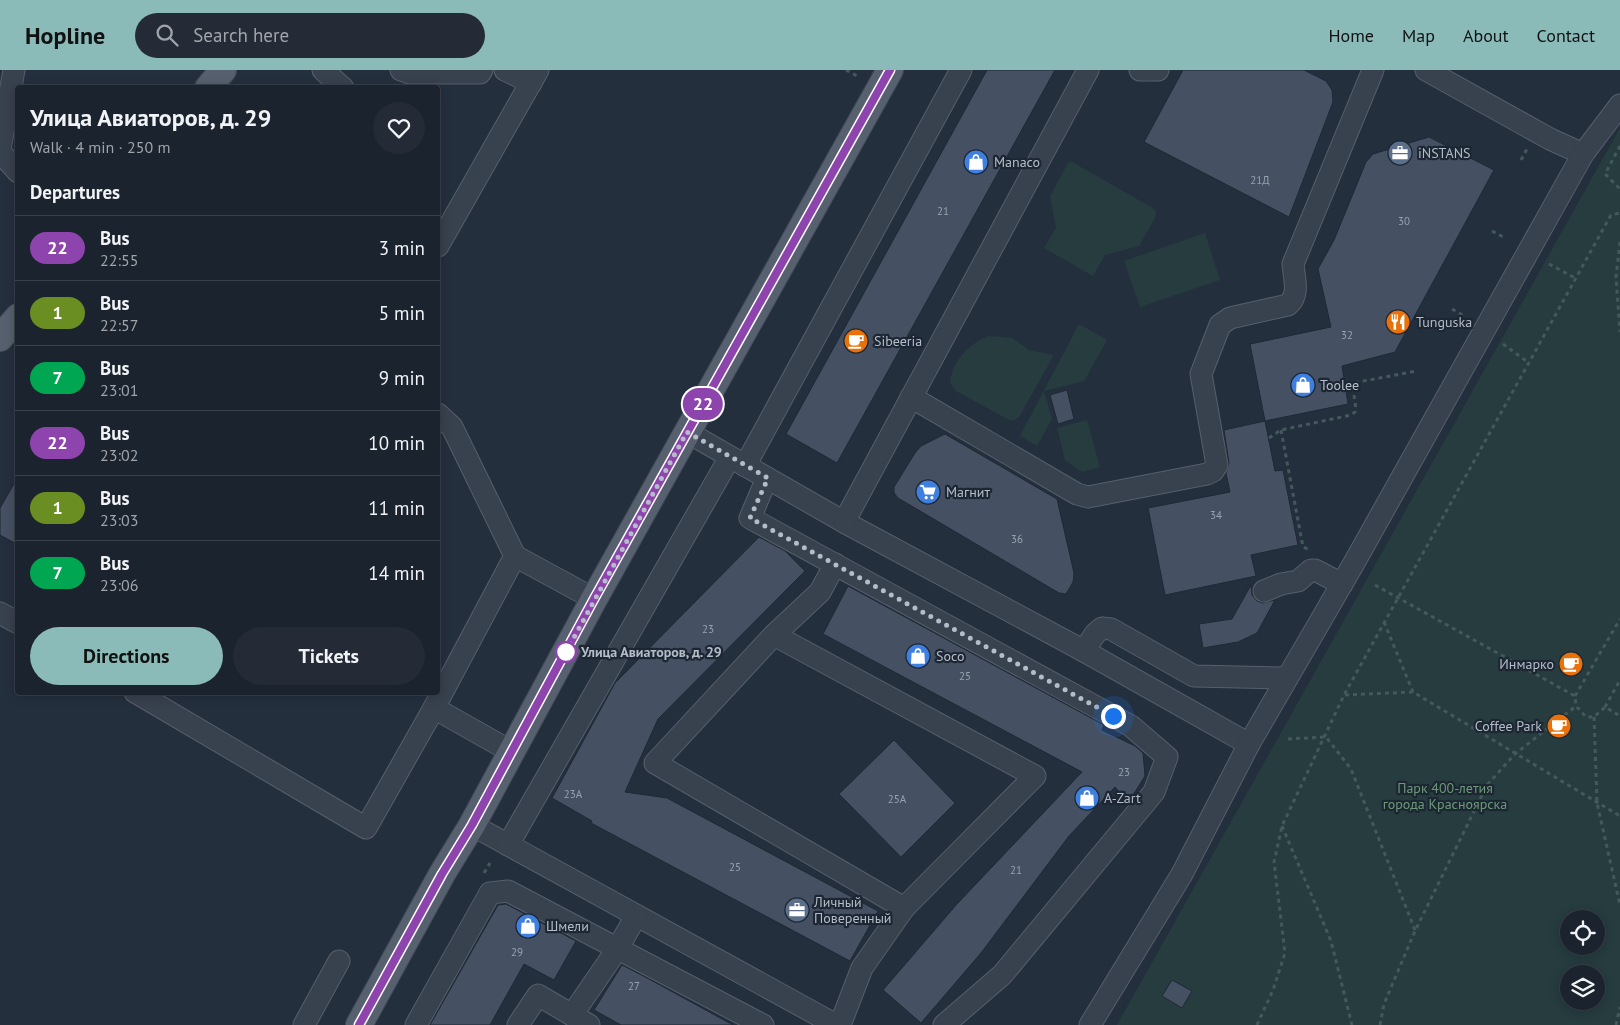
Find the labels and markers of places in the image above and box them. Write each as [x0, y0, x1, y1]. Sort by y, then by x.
office icon: iNSTANS [1387, 140, 1413, 166]
place label: iNSTANS [1418, 144, 1471, 162]
shop icon: Manaco [963, 149, 989, 175]
place label: Manaco [994, 153, 1040, 171]
restaurant icon: Tunguska [1385, 309, 1411, 335]
place label: Tunguska [1416, 313, 1472, 331]
cafe icon: Sibeeria [843, 328, 869, 354]
place label: Sibeeria [874, 332, 922, 350]
shop icon: Toolee [1290, 372, 1316, 398]
place label: Toolee [1320, 376, 1359, 394]
supermarket icon: Магнит [915, 479, 941, 505]
place label: Магнит [946, 483, 990, 501]
marker: Улица Авиаторов, д. 29 [555, 641, 577, 663]
place label: Улица Авиаторов, д. 29 [580, 643, 722, 661]
shop icon: Soco [905, 643, 931, 669]
place label: Soco [936, 647, 964, 665]
cafe icon: Инмарко [1558, 651, 1584, 677]
place label: Инмарко [1499, 655, 1554, 673]
cafe icon: Coffee Park [1546, 713, 1572, 739]
place label: Coffee Park [1475, 717, 1542, 735]
shop icon: A-Zart [1074, 785, 1100, 811]
place label: A-Zart [1104, 789, 1141, 807]
place label: Личный Поверенный [813, 893, 892, 927]
office icon: Личный Поверенный [784, 897, 810, 923]
shop icon: Шмели [515, 913, 541, 939]
place label: Шмели [546, 917, 589, 935]

